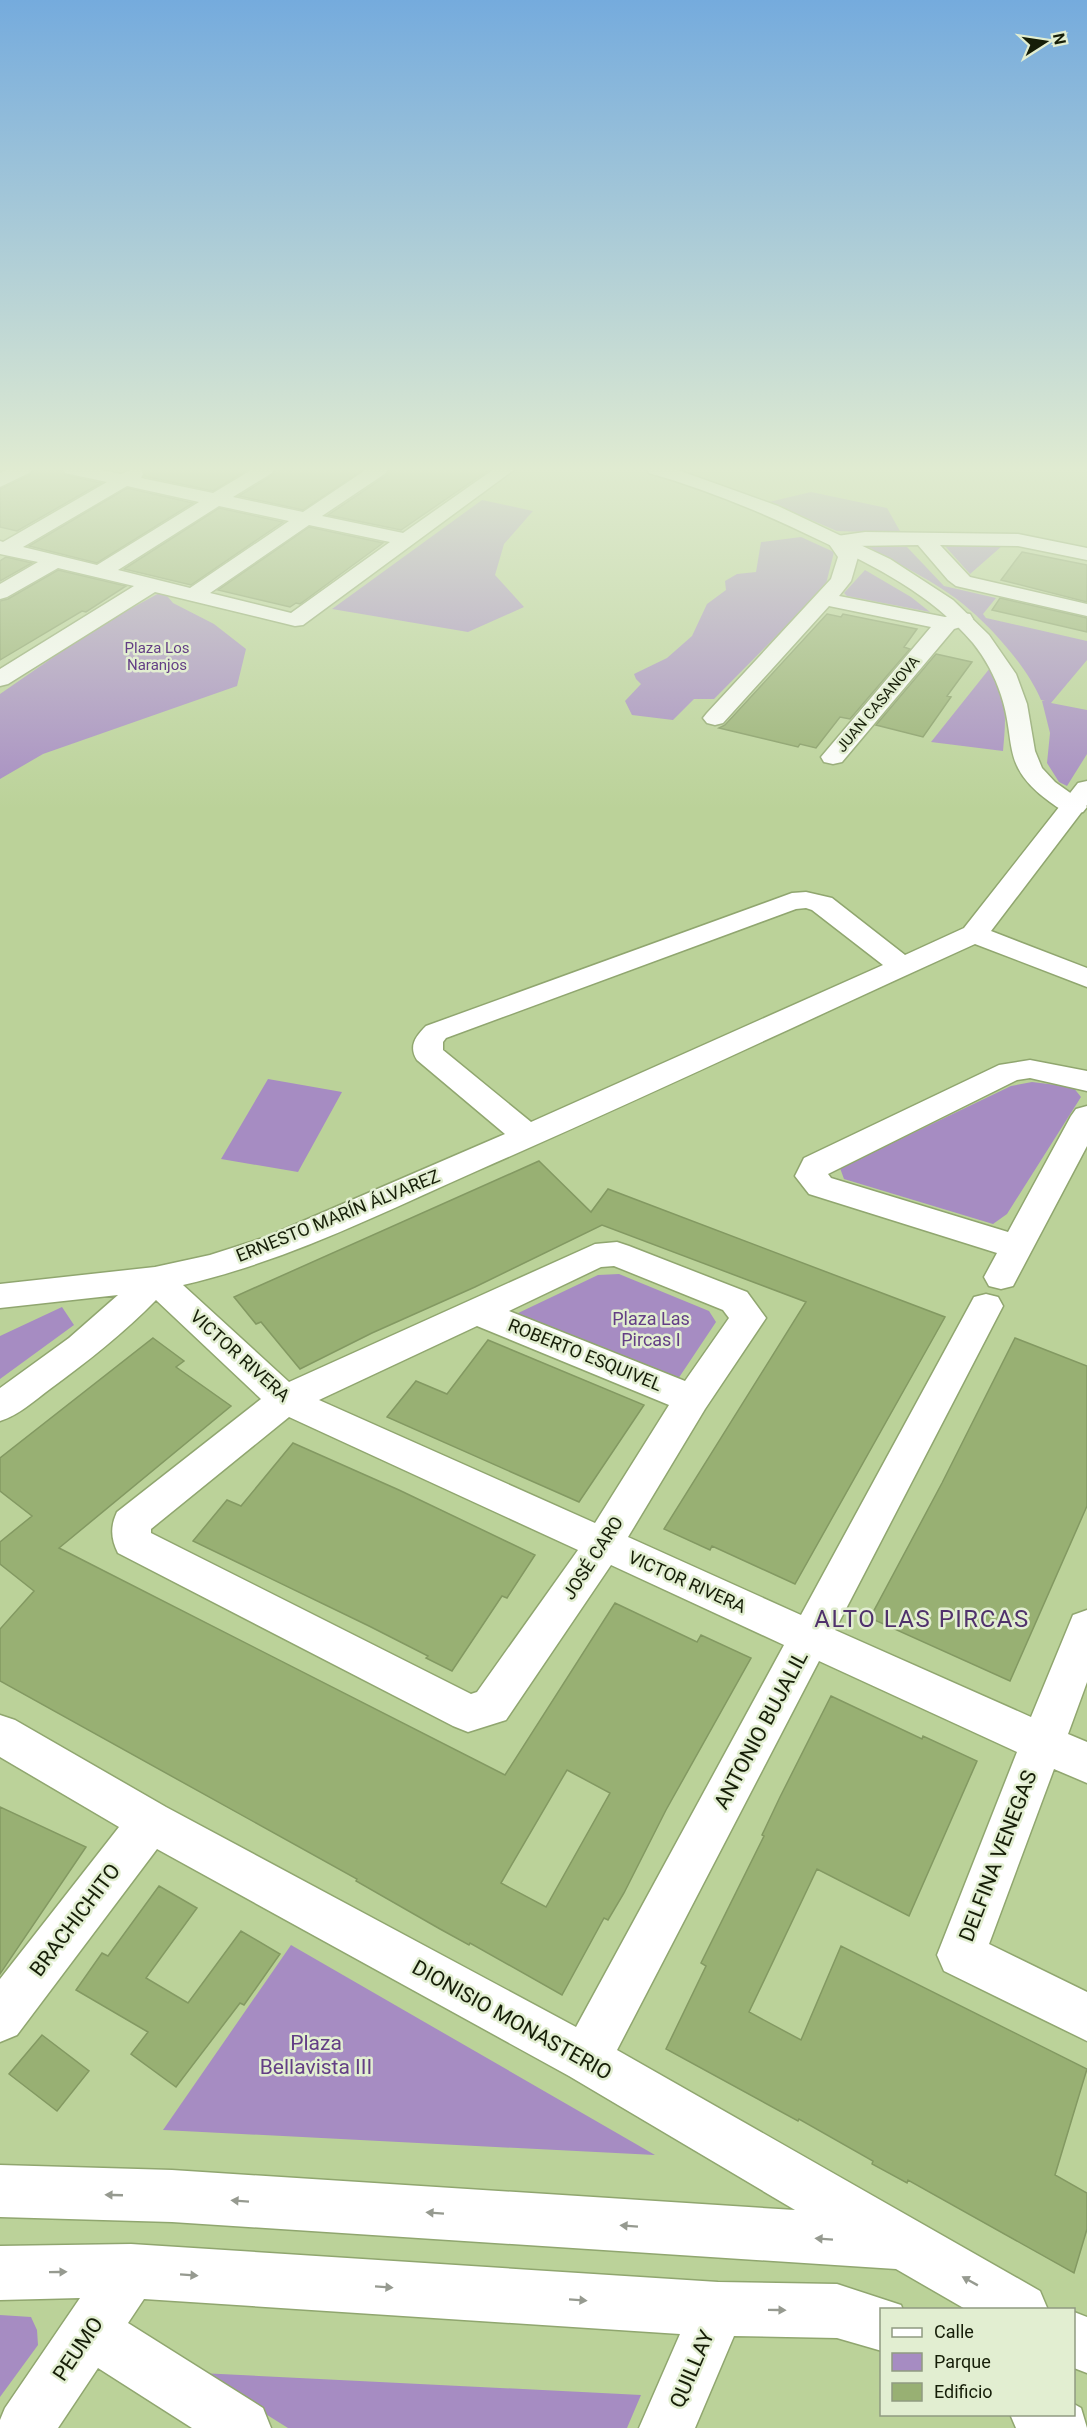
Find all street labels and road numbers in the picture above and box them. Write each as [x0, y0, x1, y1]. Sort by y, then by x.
street label: JUAN CASANOVA [833, 652, 924, 756]
street label: ERNESTO MARÍN ÁLVAREZ [233, 1165, 443, 1266]
street label: VICTOR RIVERA [186, 1305, 295, 1406]
street label: ROBERTO ESQUIVEL [505, 1314, 665, 1395]
street label: JOSÉ CARO [558, 1512, 627, 1603]
street label: VICTOR RIVERA [625, 1546, 750, 1617]
street label: ANTONIO BUJALIL [709, 1647, 813, 1813]
street label: DELFINA VENEGAS [954, 1767, 1042, 1945]
street label: BRACHICHITO [25, 1859, 125, 1981]
street label: DIONISIO MONASTERIO [408, 1955, 616, 2085]
street label: PEUMO [48, 2313, 108, 2385]
street label: QUILLAY [665, 2326, 719, 2411]

